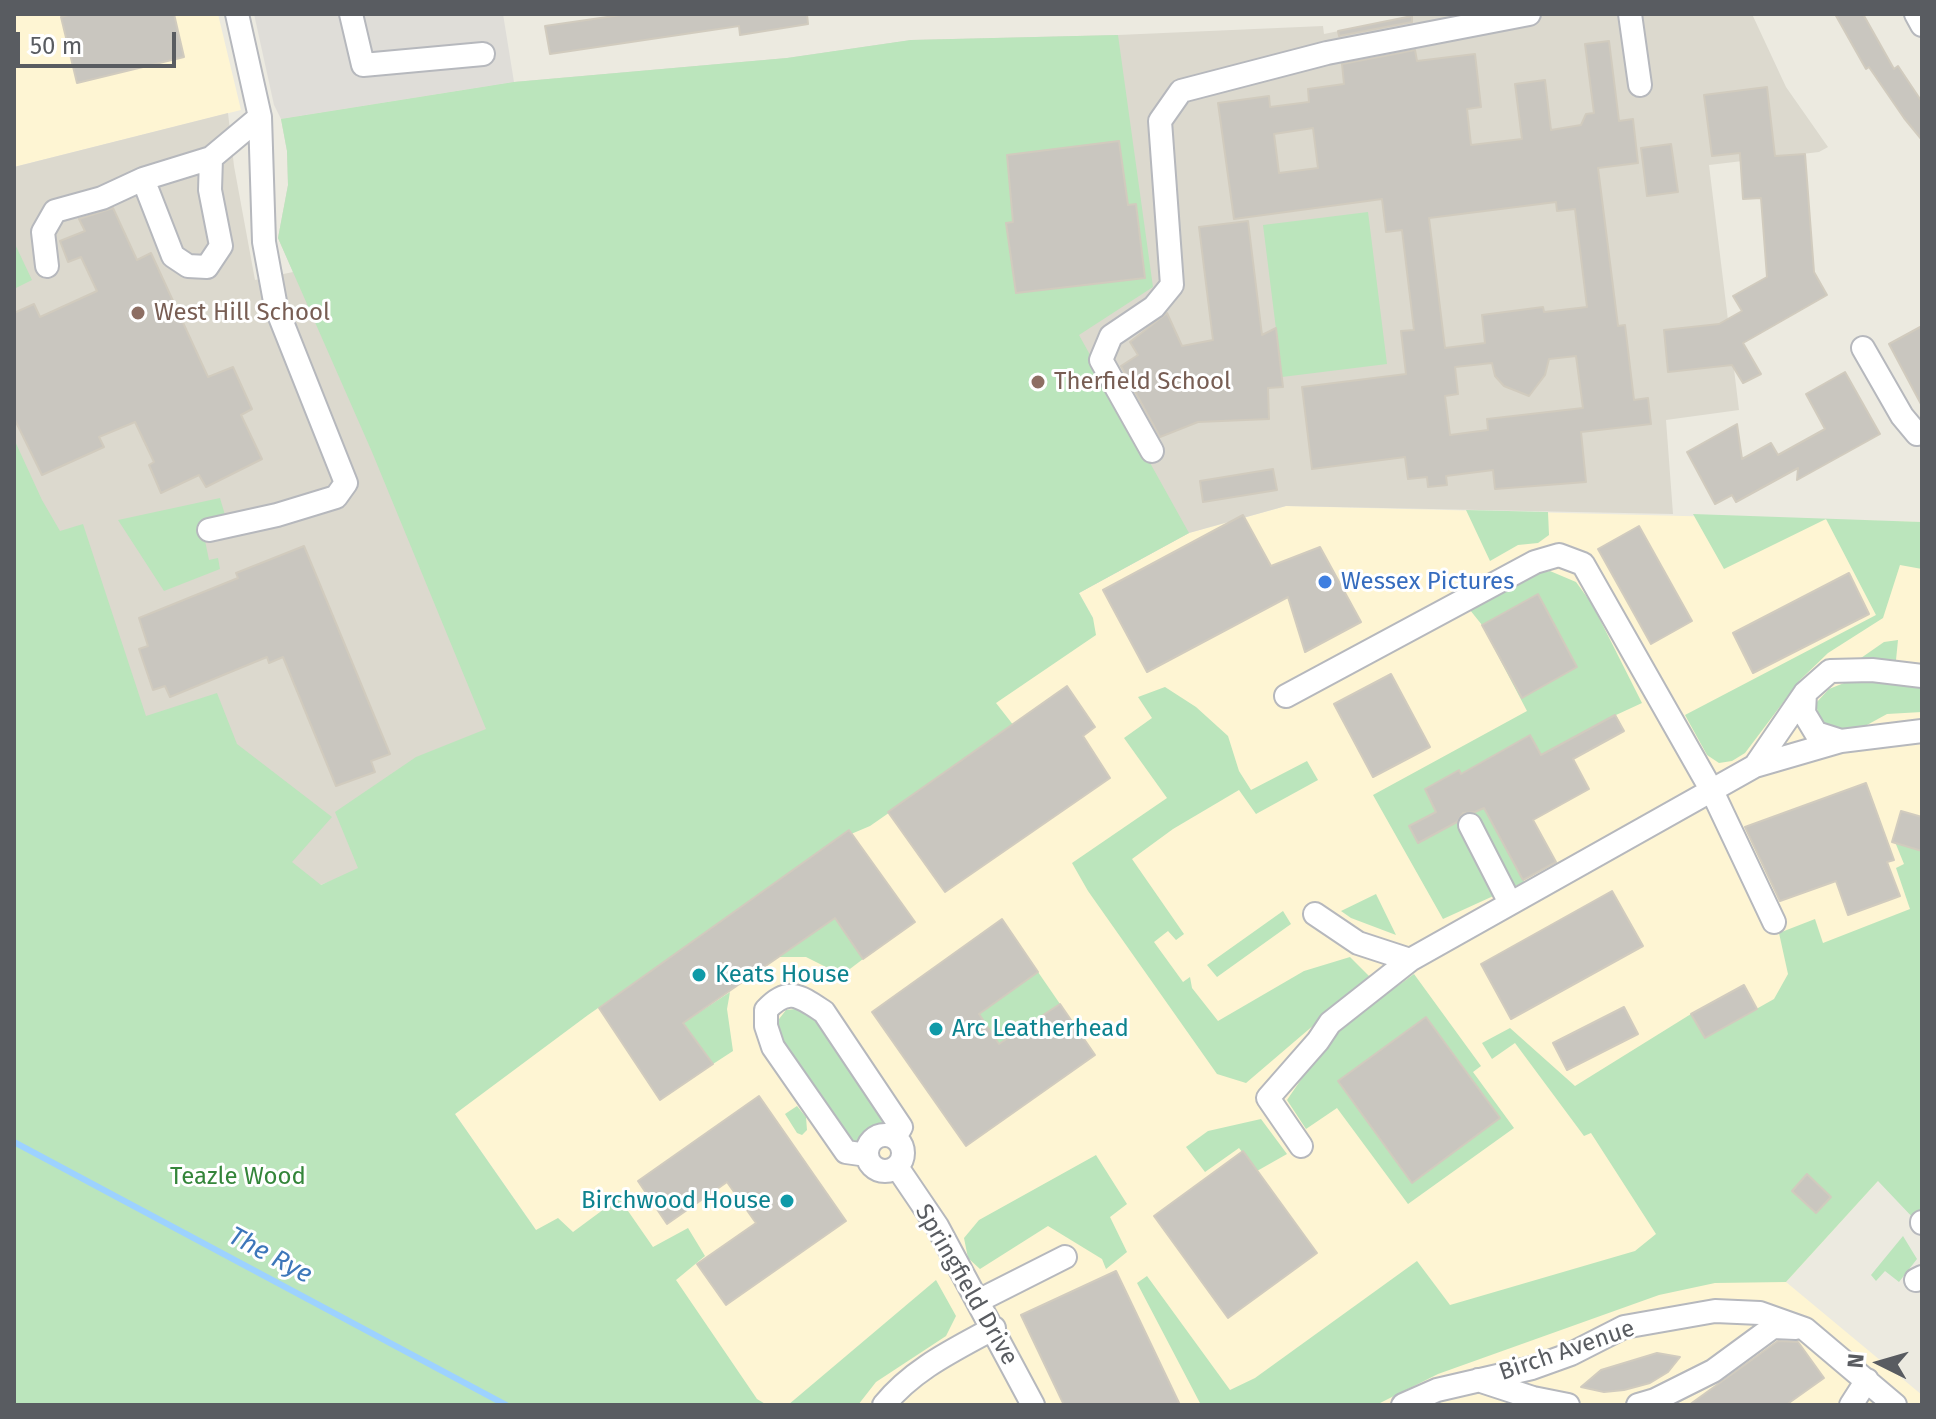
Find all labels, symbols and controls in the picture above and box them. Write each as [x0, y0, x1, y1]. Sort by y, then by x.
scale bar [20, 16, 180, 66]
text: 50 m [30, 32, 82, 60]
place label: West Hill School [154, 299, 330, 327]
marker: West Hill School [129, 304, 147, 322]
place label: Therfield School [1054, 368, 1231, 396]
marker: Therfield School [1029, 373, 1047, 391]
place label: Wessex Pictures [1341, 568, 1514, 596]
marker: Wessex Pictures [1316, 573, 1334, 591]
place label: Keats House [715, 961, 850, 989]
marker: Keats House [690, 966, 708, 984]
place label: Arc Leatherhead [952, 1015, 1129, 1043]
marker: Arc Leatherhead [927, 1020, 945, 1038]
park label: Teazle Wood [170, 1163, 306, 1191]
place label: Birchwood House [581, 1187, 771, 1215]
marker: Birchwood House [778, 1192, 796, 1210]
street label: Springfield Drive [908, 1200, 1024, 1370]
water label: The Rye [223, 1221, 317, 1291]
street label: Birch Avenue [1495, 1314, 1639, 1388]
north arrow [1840, 1323, 1920, 1403]
text: N [1842, 1352, 1870, 1369]

